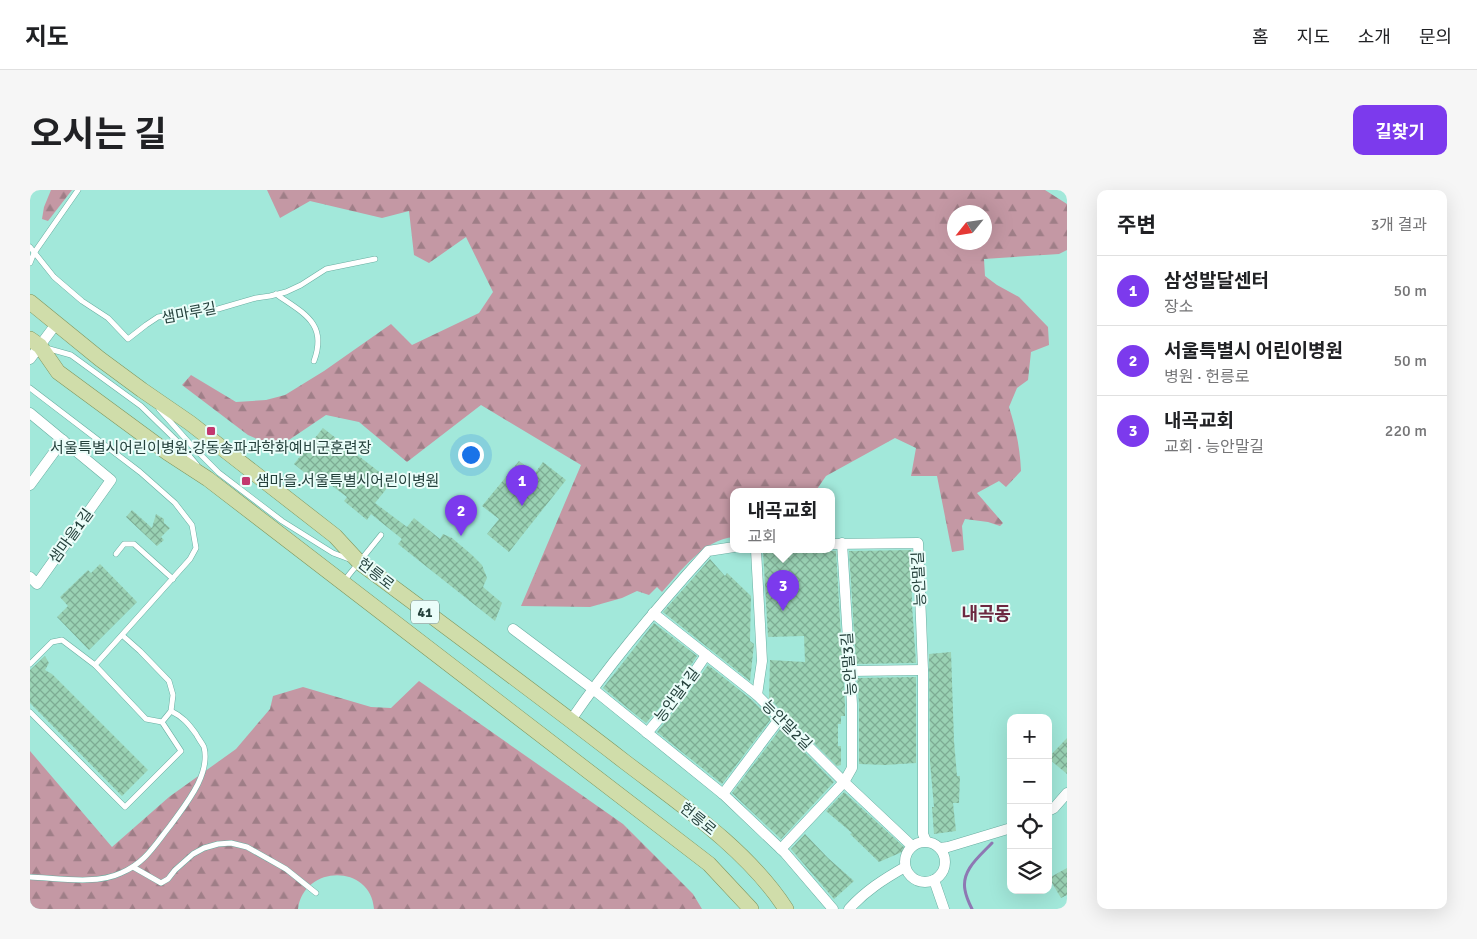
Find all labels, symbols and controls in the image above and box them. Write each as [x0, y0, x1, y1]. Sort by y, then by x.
text: 지도 [25, 22, 69, 52]
text: 홈 [1252, 26, 1269, 48]
text: 지도 [1297, 26, 1330, 48]
text: 소개 [1358, 26, 1391, 48]
text: 문의 [1419, 26, 1452, 48]
button: 길찾기 [1353, 105, 1447, 155]
text: 오시는 길 [30, 113, 167, 156]
north arrow [947, 205, 992, 250]
text: 주변 [1117, 212, 1156, 238]
text: 3개 결과 [1371, 215, 1427, 235]
text: 삼성발달센터 [1164, 269, 1269, 293]
text: 1 [1129, 281, 1137, 301]
text: 50 m [1393, 281, 1427, 301]
text: 장소 [1164, 297, 1193, 317]
street label: 샘마루길 [160, 299, 218, 327]
text: 서울특별시 어린이병원 [1164, 339, 1343, 363]
text: 2 [1129, 351, 1137, 371]
text: 50 m [1393, 351, 1427, 371]
text: 병원 · 헌릉로 [1164, 367, 1250, 387]
text: 내곡교회 [1164, 409, 1234, 433]
text: 3 [1129, 421, 1137, 441]
text: 220 m [1385, 421, 1427, 441]
marker: 서울특별시어린이병원.강동송파과학화예비군훈련장 [205, 425, 217, 437]
text: 교회 · 능안말길 [1164, 437, 1264, 457]
place label: 서울특별시어린이병원.강동송파과학화예비군훈련장 [50, 439, 372, 457]
your location [458, 442, 484, 468]
pin: 1 [506, 465, 538, 506]
place label: 샘마을.서울특별시어린이병원 [256, 472, 439, 490]
marker: 샘마을.서울특별시어린이병원 [240, 475, 252, 487]
popup [730, 488, 835, 553]
pin: 2 [445, 495, 477, 536]
text: 내곡교회 [748, 499, 817, 523]
street label: 샘마을1길 [45, 505, 97, 567]
text: 교회 [748, 527, 777, 547]
street label: 능안말길 [909, 551, 929, 607]
street label: 헌릉로 [354, 554, 398, 594]
pin: 3 [767, 570, 799, 611]
road number: 41 [411, 601, 439, 624]
district label: 내곡동 [961, 603, 1011, 625]
street label: 능안말3길 [838, 632, 860, 696]
street label: 능안말1길 [651, 664, 703, 726]
street label: 능안말2길 [758, 696, 816, 754]
map controls [1007, 714, 1052, 894]
button: + [1007, 714, 1052, 759]
button: − [1007, 759, 1052, 804]
street label: 헌릉로 [676, 799, 720, 839]
button: locate [1007, 804, 1052, 849]
button: layers [1007, 849, 1052, 894]

